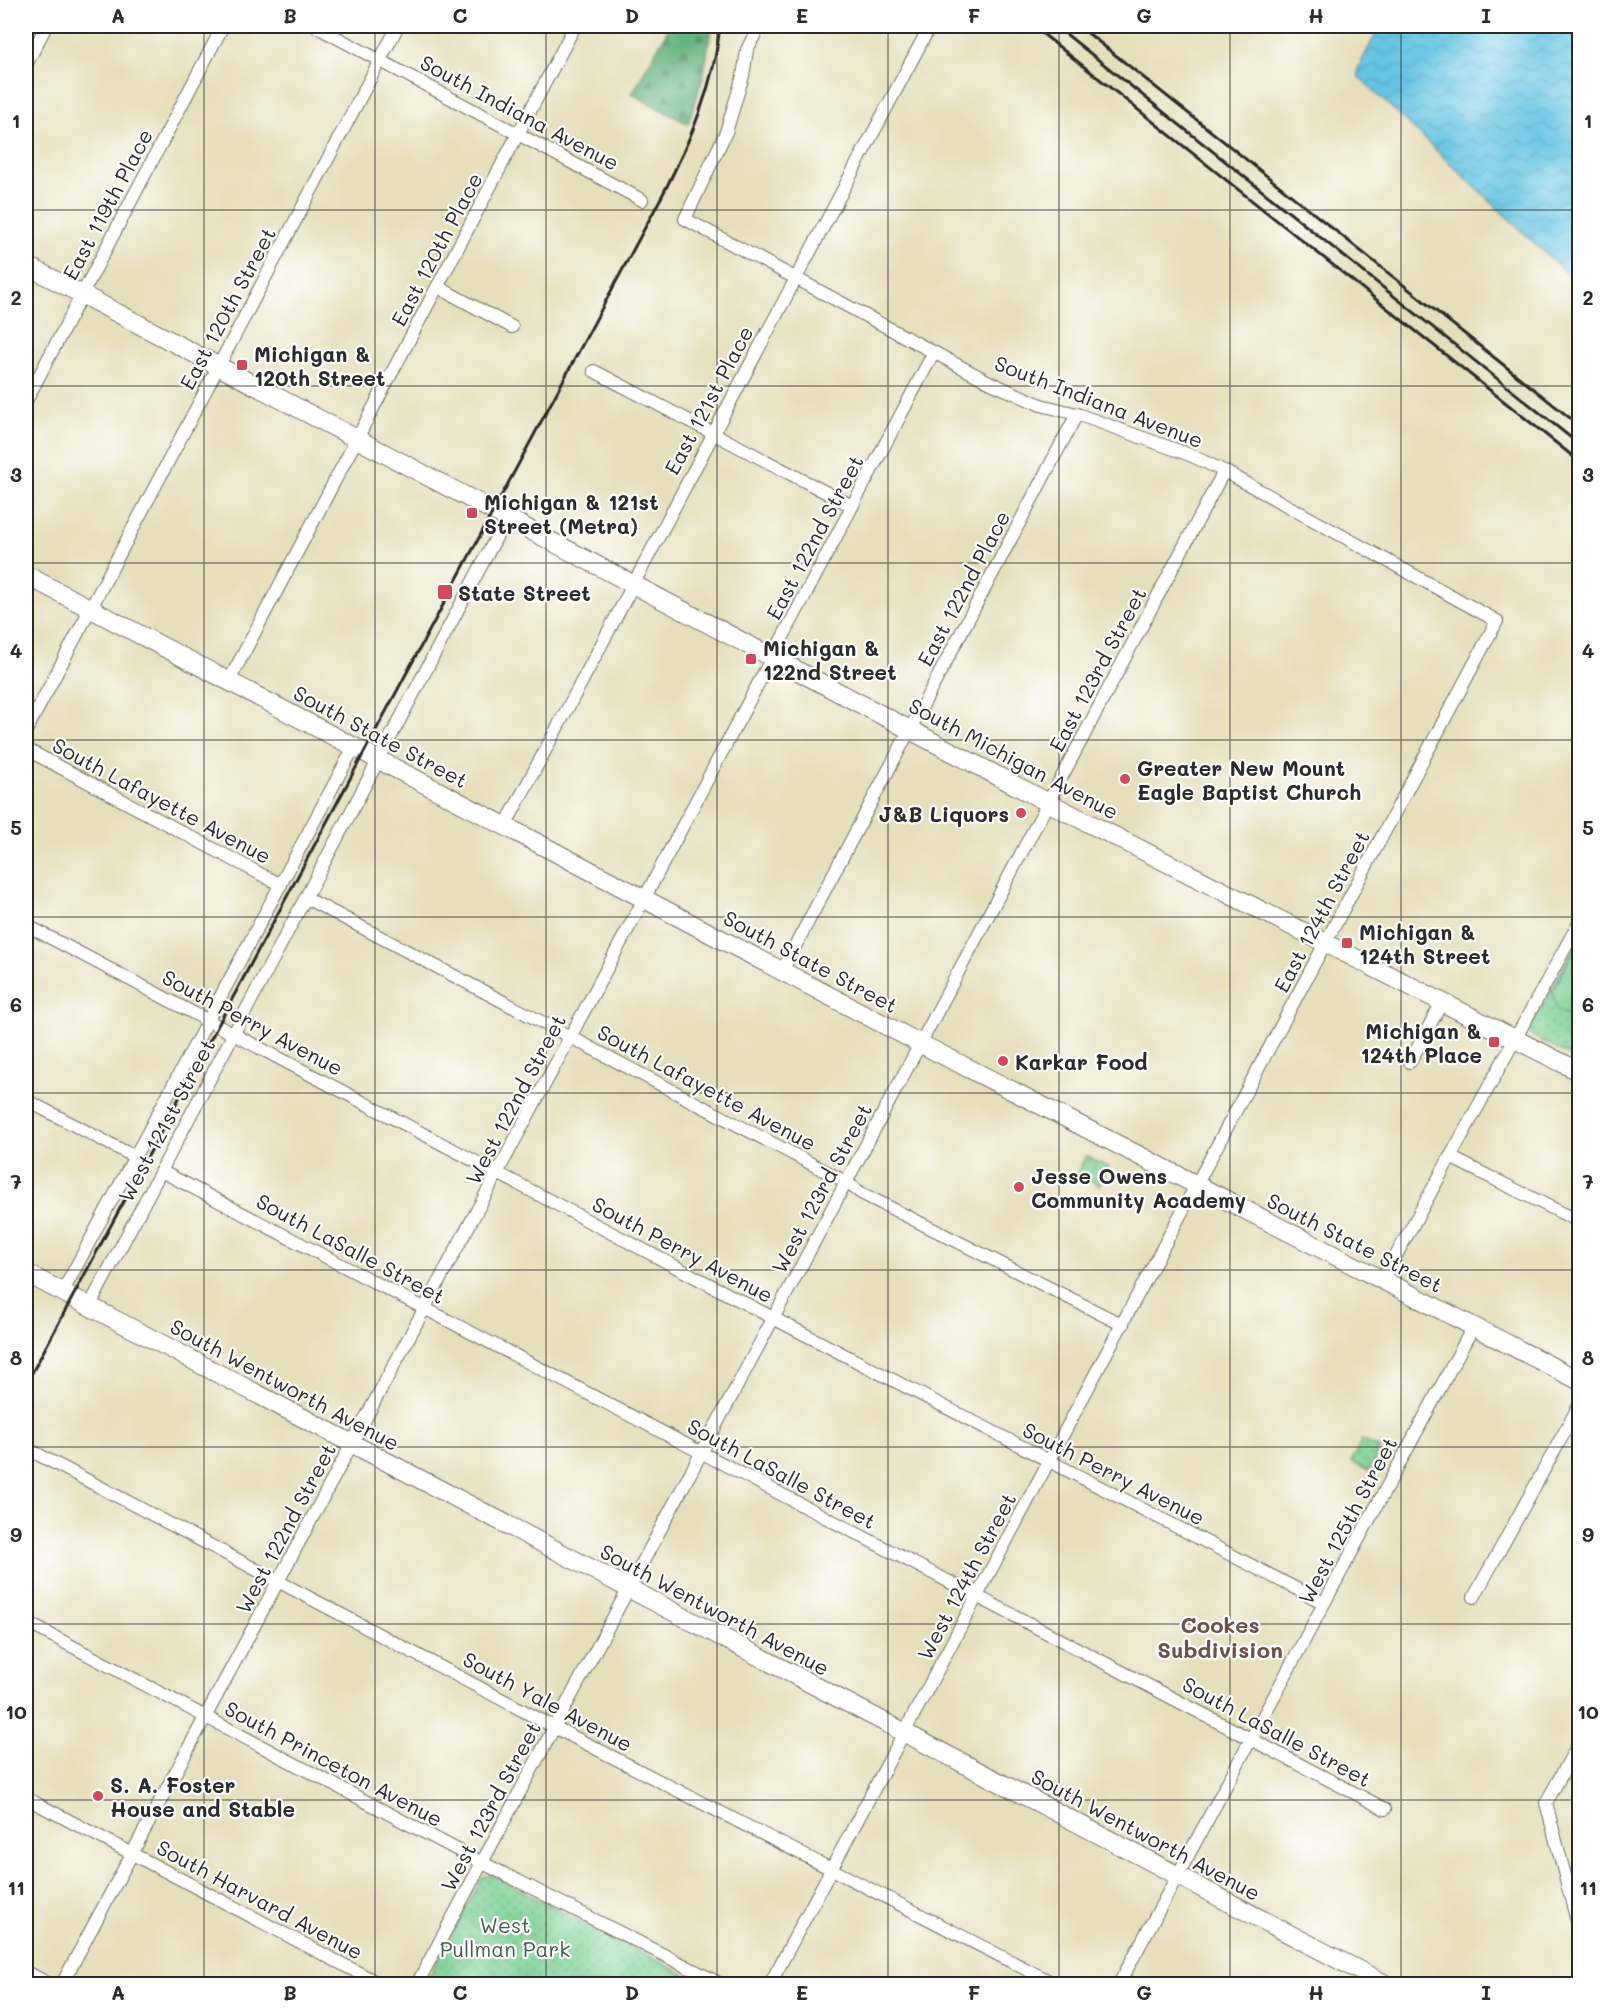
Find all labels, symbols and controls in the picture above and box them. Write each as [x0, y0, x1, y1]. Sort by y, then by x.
text: A [111, 2, 125, 28]
text: B [283, 2, 297, 28]
text: C [453, 2, 468, 28]
text: D [625, 2, 639, 28]
text: E [796, 2, 808, 28]
text: F [968, 2, 981, 28]
text: G [1136, 2, 1152, 28]
text: H [1308, 2, 1324, 28]
text: I [1481, 2, 1491, 28]
street label: South Indiana Avenue [416, 48, 624, 176]
text: 1 [12, 107, 20, 133]
text: 1 [1584, 107, 1592, 133]
street label: East 119th Place [56, 124, 158, 284]
street label: East 120th Place [384, 168, 488, 330]
street label: East 120th Street [173, 222, 281, 394]
text: 2 [10, 284, 22, 310]
text: 2 [1582, 284, 1594, 310]
street label: East 121st Place [657, 321, 759, 479]
place label: Michigan & 120th Street [254, 340, 385, 391]
street label: South Indiana Avenue [991, 349, 1207, 453]
marker: Michigan & 120th Street [235, 358, 249, 372]
street label: East 122nd Street [759, 450, 869, 624]
text: 3 [10, 461, 22, 487]
text: 3 [1582, 461, 1594, 487]
place label: Michigan & 121st Street (Metra) [484, 488, 659, 539]
marker: Michigan & 121st Street (Metra) [465, 506, 479, 520]
street label: East 122nd Place [911, 506, 1015, 670]
place label: State Street [458, 579, 591, 606]
street label: East 123rd Street [1042, 582, 1152, 756]
marker: State Street [436, 583, 454, 601]
place label: Michigan & 122nd Street [763, 634, 896, 685]
text: 4 [10, 637, 23, 663]
text: 4 [1582, 637, 1595, 663]
marker: Michigan & 122nd Street [744, 652, 758, 666]
street label: South State Street [289, 679, 473, 793]
street label: South Michigan Avenue [905, 691, 1123, 825]
street label: South Lafayette Avenue [48, 731, 276, 869]
place label: Greater New Mount Eagle Baptist Church [1137, 754, 1361, 805]
marker: Greater New Mount Eagle Baptist Church [1118, 772, 1132, 786]
place label: J&B Liquors [879, 800, 1009, 827]
marker: J&B Liquors [1014, 806, 1028, 820]
text: 5 [10, 814, 22, 840]
text: 5 [1582, 814, 1594, 840]
street label: East 124th Street [1267, 825, 1375, 997]
street label: South State Street [719, 904, 903, 1018]
place label: Michigan & 124th Street [1359, 918, 1490, 969]
marker: Michigan & 124th Street [1340, 936, 1354, 950]
street label: South Perry Avenue [158, 963, 348, 1081]
text: 6 [10, 991, 22, 1017]
text: 6 [1582, 991, 1594, 1017]
street label: West 122nd Street [459, 1009, 571, 1189]
place label: Michigan & 124th Place [1361, 1017, 1482, 1068]
street label: South Lafayette Avenue [593, 1018, 821, 1156]
street label: West 121st Street [112, 1034, 220, 1206]
marker: Michigan & 124th Place [1487, 1035, 1501, 1049]
place label: Karkar Food [1015, 1048, 1148, 1075]
marker: Karkar Food [996, 1054, 1010, 1068]
street label: West 123rd Street [765, 1098, 877, 1278]
place label: Jesse Owens Community Academy [1031, 1162, 1246, 1214]
text: 7 [10, 1168, 22, 1194]
text: 7 [1582, 1168, 1594, 1194]
marker: Jesse Owens Community Academy [1012, 1180, 1026, 1194]
street label: South State Street [1263, 1186, 1447, 1298]
street label: South LaSalle Street [252, 1187, 450, 1309]
street label: South Perry Avenue [588, 1190, 778, 1308]
street label: South Wentworth Avenue [166, 1312, 404, 1456]
text: 8 [10, 1344, 22, 1370]
text: 8 [1582, 1344, 1594, 1370]
street label: South LaSalle Street [683, 1412, 881, 1534]
street label: South Perry Avenue [1018, 1415, 1210, 1531]
street label: West 125th Street [1292, 1432, 1402, 1608]
street label: West 122nd Street [229, 1438, 341, 1618]
street label: West 124th Street [910, 1488, 1022, 1664]
text: 9 [10, 1521, 22, 1547]
text: 9 [1582, 1521, 1594, 1547]
street label: South Wentworth Avenue [596, 1537, 834, 1681]
district label: Cookes Subdivision [1157, 1610, 1283, 1664]
street label: South Yale Avenue [459, 1645, 637, 1757]
street label: South LaSalle Street [1178, 1670, 1376, 1792]
street label: South Princeton Avenue [220, 1694, 448, 1832]
text: 10 [5, 1698, 27, 1724]
text: 10 [1577, 1698, 1599, 1724]
street label: West 123rd Street [434, 1716, 546, 1896]
street label: South Wentworth Avenue [1027, 1762, 1265, 1906]
place label: S. A. Foster House and Stable [110, 1771, 295, 1822]
marker: S. A. Foster House and Stable [91, 1789, 105, 1803]
street label: South Harvard Avenue [152, 1833, 368, 1965]
text: 11 [7, 1874, 25, 1900]
text: 11 [1579, 1874, 1597, 1900]
park label: West Pullman Park [440, 1911, 570, 1962]
text: A [111, 1979, 125, 2005]
text: B [283, 1979, 297, 2005]
text: C [453, 1979, 468, 2005]
text: D [625, 1979, 639, 2005]
text: E [796, 1979, 808, 2005]
text: F [968, 1979, 981, 2005]
text: G [1136, 1979, 1152, 2005]
text: H [1308, 1979, 1324, 2005]
text: I [1481, 1979, 1491, 2005]

